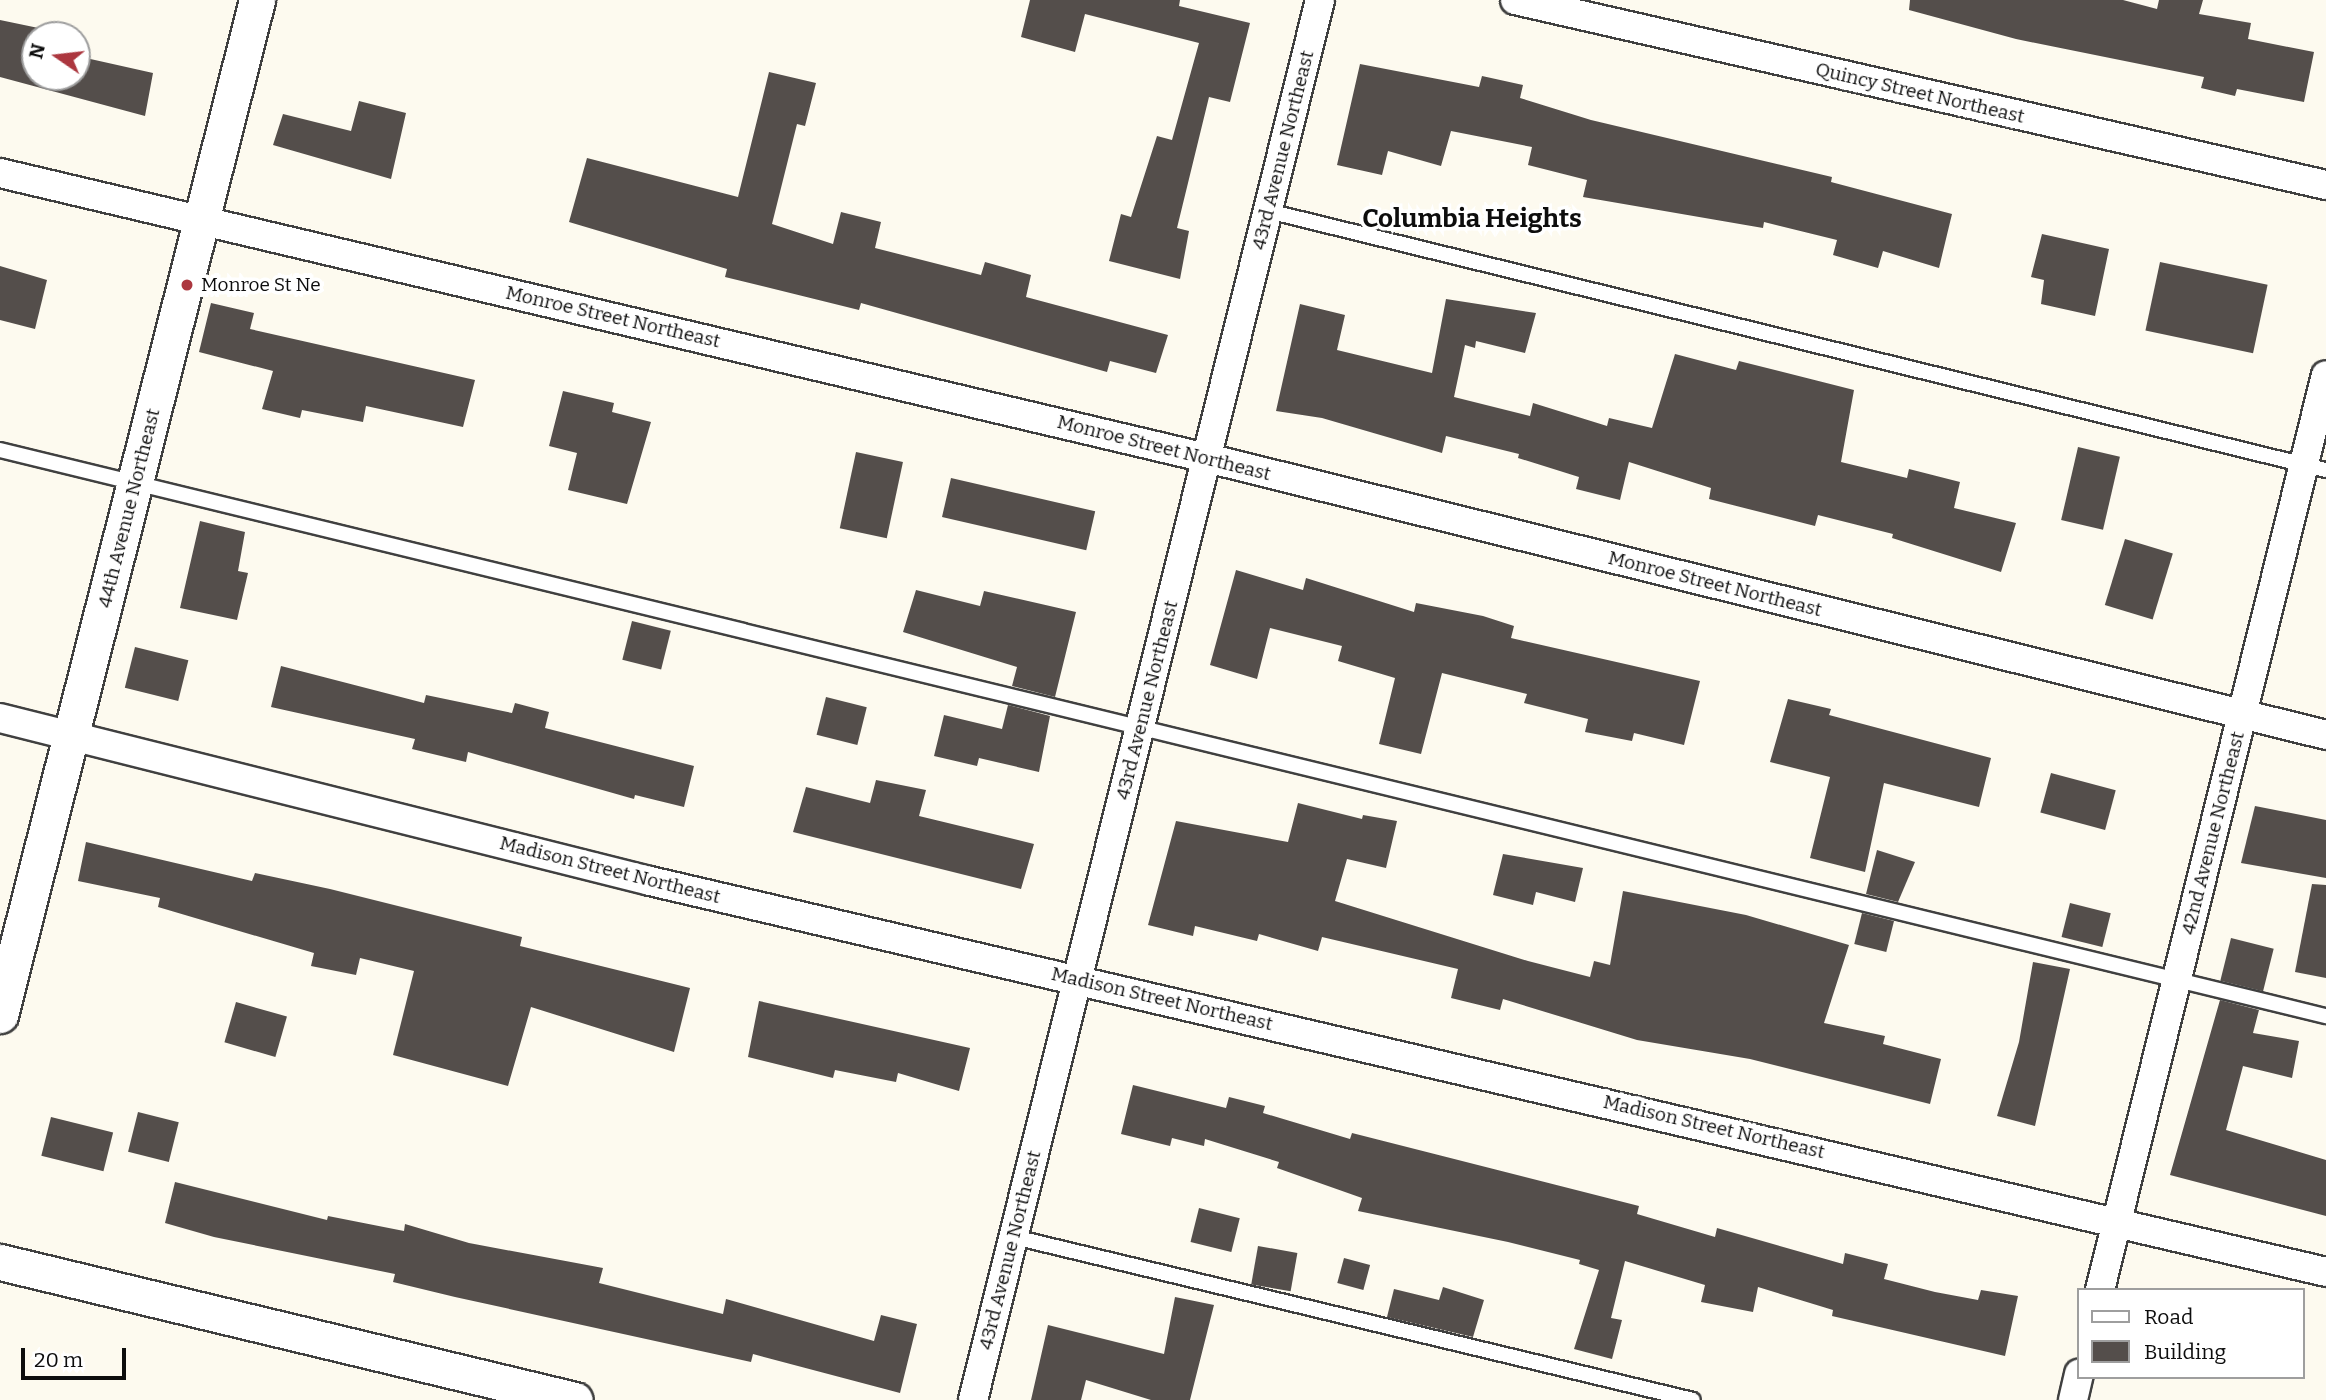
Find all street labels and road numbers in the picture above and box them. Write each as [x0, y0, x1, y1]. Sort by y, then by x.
street label: 43rd Avenue Northeast [1247, 48, 1319, 252]
street label: Quincy Street Northeast [1813, 58, 2027, 128]
street label: Monroe Street Northeast [504, 281, 722, 353]
street label: 44th Avenue Northeast [93, 406, 165, 610]
street label: Monroe Street Northeast [1055, 410, 1273, 486]
street label: Monroe Street Northeast [1606, 546, 1824, 622]
street label: 43rd Avenue Northeast [1111, 598, 1183, 802]
street label: 42nd Avenue Northeast [2177, 729, 2249, 937]
street label: Madison Street Northeast [497, 832, 723, 908]
street label: Madison Street Northeast [1049, 962, 1275, 1036]
street label: Madison Street Northeast [1601, 1090, 1827, 1164]
street label: 43rd Avenue Northeast [974, 1148, 1046, 1352]

